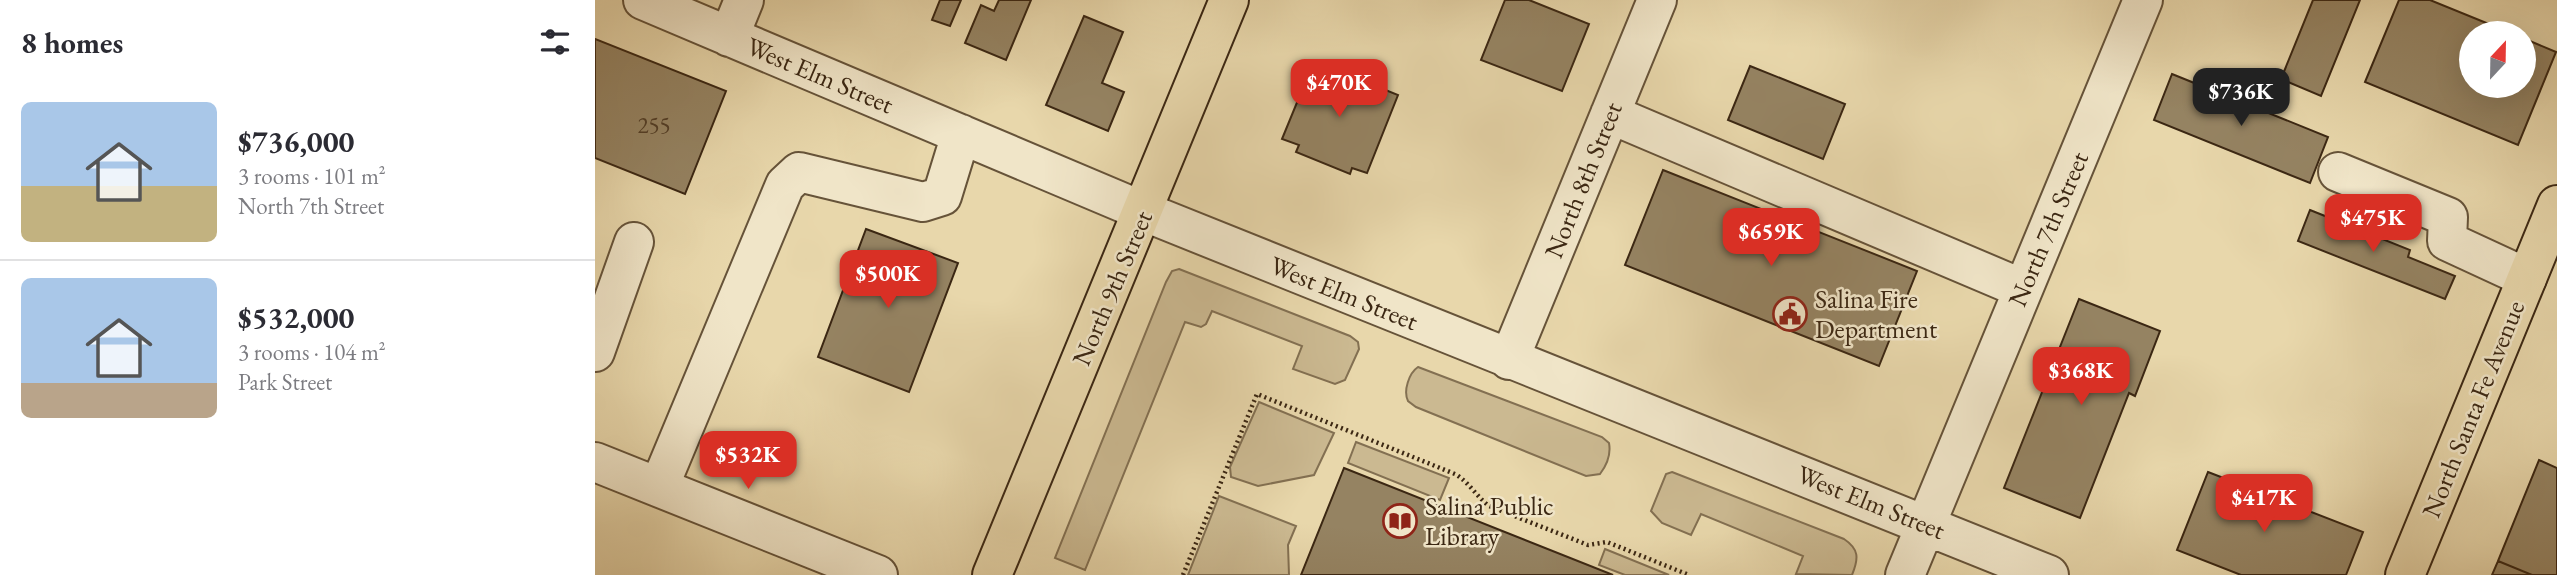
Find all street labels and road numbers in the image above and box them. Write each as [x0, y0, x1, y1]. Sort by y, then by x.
street label: West Elm Street [741, 29, 899, 121]
street label: North 8th Street [1536, 97, 1630, 263]
street label: North 7th Street [2000, 146, 2096, 312]
street label: North 9th Street [1064, 205, 1160, 371]
street label: West Elm Street [1265, 248, 1423, 338]
street label: North Santa Fe Avenue [2414, 295, 2532, 523]
street label: West Elm Street [1792, 457, 1950, 547]

